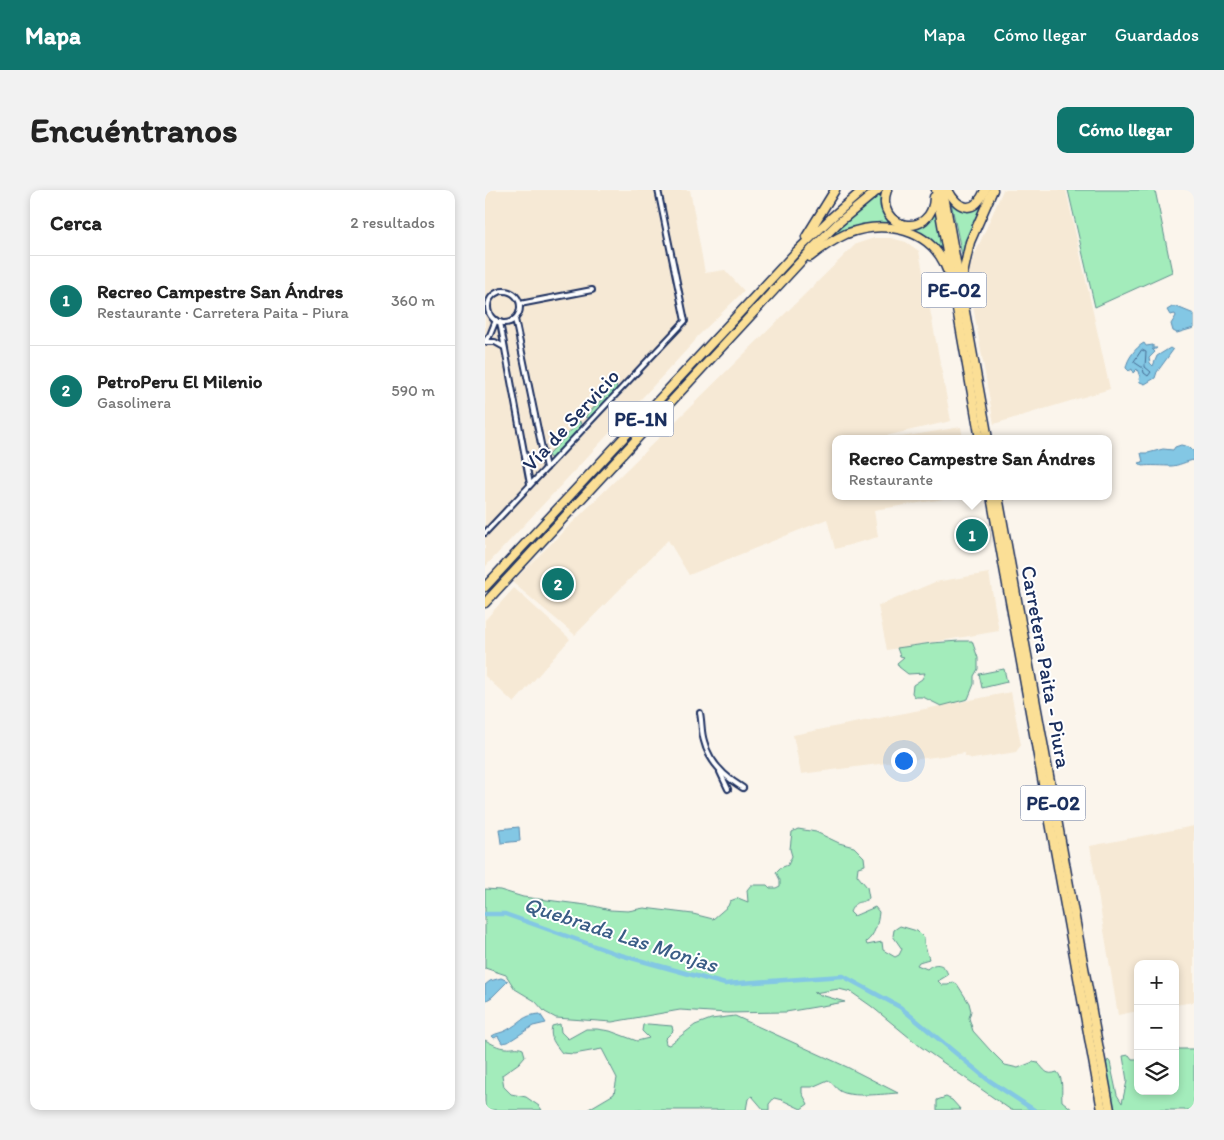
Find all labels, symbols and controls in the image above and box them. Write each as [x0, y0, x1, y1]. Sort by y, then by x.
text: Mapa [25, 21, 81, 50]
text: Mapa [924, 24, 965, 46]
text: Cómo llegar [993, 24, 1087, 46]
text: Guardados [1115, 24, 1199, 46]
button: Cómo llegar [1057, 107, 1194, 153]
text: Encuéntranos [30, 109, 238, 151]
text: Cerca [50, 210, 102, 235]
text: 2 resultados [350, 213, 435, 232]
road number: PE-02 [921, 272, 987, 308]
text: Recreo Campestre San Ándres [97, 280, 343, 303]
text: 1 [62, 291, 70, 310]
text: 360 m [391, 291, 435, 310]
text: Restaurante · Carretera Paita - Piura [97, 303, 349, 322]
street label: Vía de Servicio [517, 363, 624, 476]
text: PetroPeru El Milenio [97, 370, 262, 393]
text: 2 [62, 381, 70, 400]
text: 590 m [391, 381, 435, 400]
text: Gasolinera [97, 393, 171, 412]
road number: PE-1N [609, 402, 673, 436]
popup [832, 435, 1112, 500]
text: Recreo Campestre San Ándres [849, 447, 1095, 470]
text: Restaurante [849, 470, 933, 489]
pin: 1 [956, 516, 988, 554]
street label: Carretera Paita - Piura [1016, 564, 1077, 770]
pin: 2 [542, 565, 574, 603]
your location [891, 748, 917, 774]
road number: PE-02 [1021, 786, 1085, 820]
water label: Quebrada Las Monjas [521, 890, 722, 979]
map controls [1134, 960, 1179, 1095]
button: + [1134, 960, 1179, 1005]
button: − [1134, 1005, 1179, 1050]
button: layers [1134, 1050, 1179, 1095]

